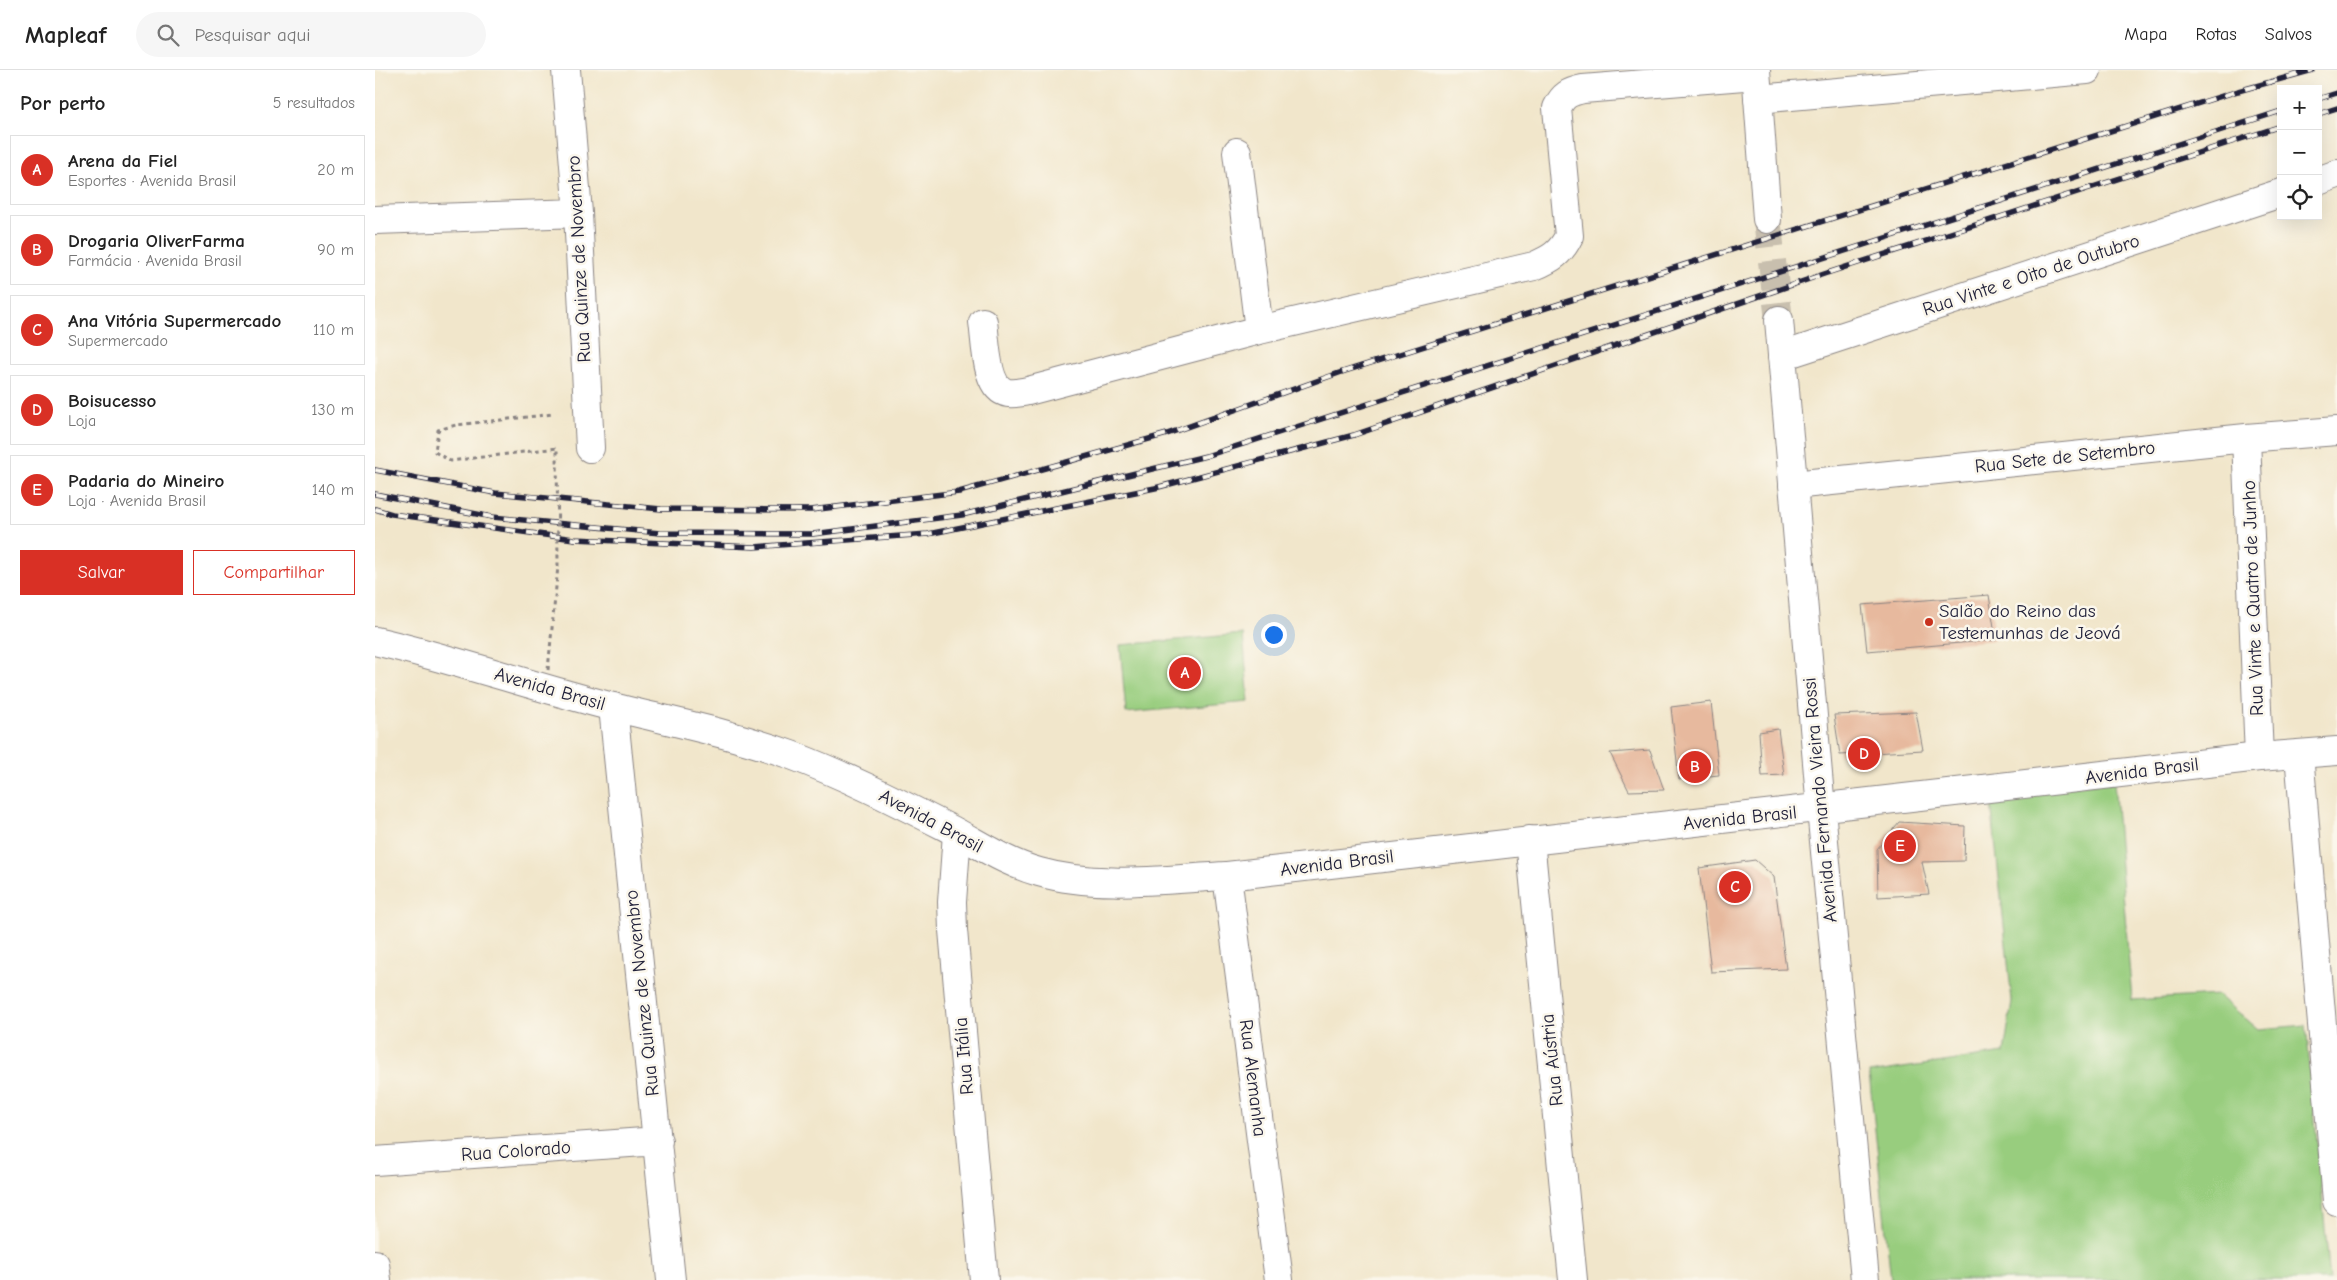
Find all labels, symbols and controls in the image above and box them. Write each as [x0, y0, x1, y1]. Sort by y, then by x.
search box [136, 12, 486, 57]
text: Mapleaf [25, 21, 106, 49]
icon: search [154, 21, 182, 49]
text: Pesquisar aqui [194, 24, 311, 46]
text: Mapa [2124, 24, 2168, 45]
text: Rotas [2196, 24, 2237, 45]
text: Salvos [2265, 24, 2312, 45]
map controls [2277, 85, 2322, 220]
button: + [2277, 85, 2322, 130]
text: Por perto [20, 91, 105, 115]
text: 5 resultados [273, 94, 355, 112]
button: − [2277, 130, 2322, 175]
text: Arena da Fiel [68, 150, 177, 172]
street label: Rua Quinze de Novembro [563, 155, 595, 363]
text: A [33, 161, 41, 179]
text: 20 m [317, 161, 354, 179]
text: Esportes · Avenida Brasil [68, 172, 236, 190]
button: locate [2277, 175, 2322, 220]
street label: Rua Vinte e Oito de Outubro [1920, 229, 2142, 321]
text: Drogaria OliverFarma [68, 230, 245, 252]
text: B [32, 241, 42, 259]
text: 90 m [317, 241, 354, 259]
text: Farmácia · Avenida Brasil [68, 252, 242, 270]
text: Ana Vitória Supermercado [68, 310, 281, 332]
text: C [32, 321, 42, 339]
text: 110 m [313, 321, 354, 339]
text: Supermercado [68, 332, 168, 350]
text: Boisucesso [68, 390, 156, 412]
text: D [32, 401, 42, 419]
text: 130 m [311, 401, 354, 419]
text: Loja [68, 412, 96, 430]
street label: Rua Sete de Setembro [1974, 437, 2156, 477]
text: Padaria do Mineiro [68, 470, 224, 492]
street label: Rua Vinte e Quatro de Junho [2238, 480, 2268, 716]
text: E [32, 481, 42, 499]
text: 140 m [312, 481, 354, 499]
text: Loja · Avenida Brasil [68, 492, 206, 510]
button: Salvar [20, 550, 183, 595]
button: Compartilhar [193, 550, 355, 595]
place label: Salão do Reino das Testemunhas de Jeová [1939, 600, 2121, 644]
marker: Salão do Reino das Testemunhas de Jeová [1923, 616, 1935, 628]
your location [1261, 622, 1287, 648]
pin: A [1169, 654, 1201, 692]
street label: Avenida Brasil [492, 663, 608, 715]
street label: Avenida Fernando Vieira Rossi [1798, 676, 1842, 924]
pin: D [1848, 735, 1880, 773]
pin: B [1679, 748, 1711, 786]
street label: Avenida Brasil [2084, 753, 2200, 789]
street label: Avenida Brasil [875, 784, 987, 858]
street label: Avenida Brasil [1682, 801, 1798, 835]
pin: E [1884, 827, 1916, 865]
street label: Avenida Brasil [1279, 845, 1395, 881]
pin: C [1719, 868, 1751, 906]
street label: Rua Quinze de Novembro [620, 889, 664, 1097]
street label: Rua Aústria [1536, 1013, 1568, 1107]
street label: Rua Itália [950, 1016, 978, 1096]
street label: Rua Alemanha [1235, 1018, 1271, 1138]
street label: Rua Colorado [460, 1136, 572, 1166]

